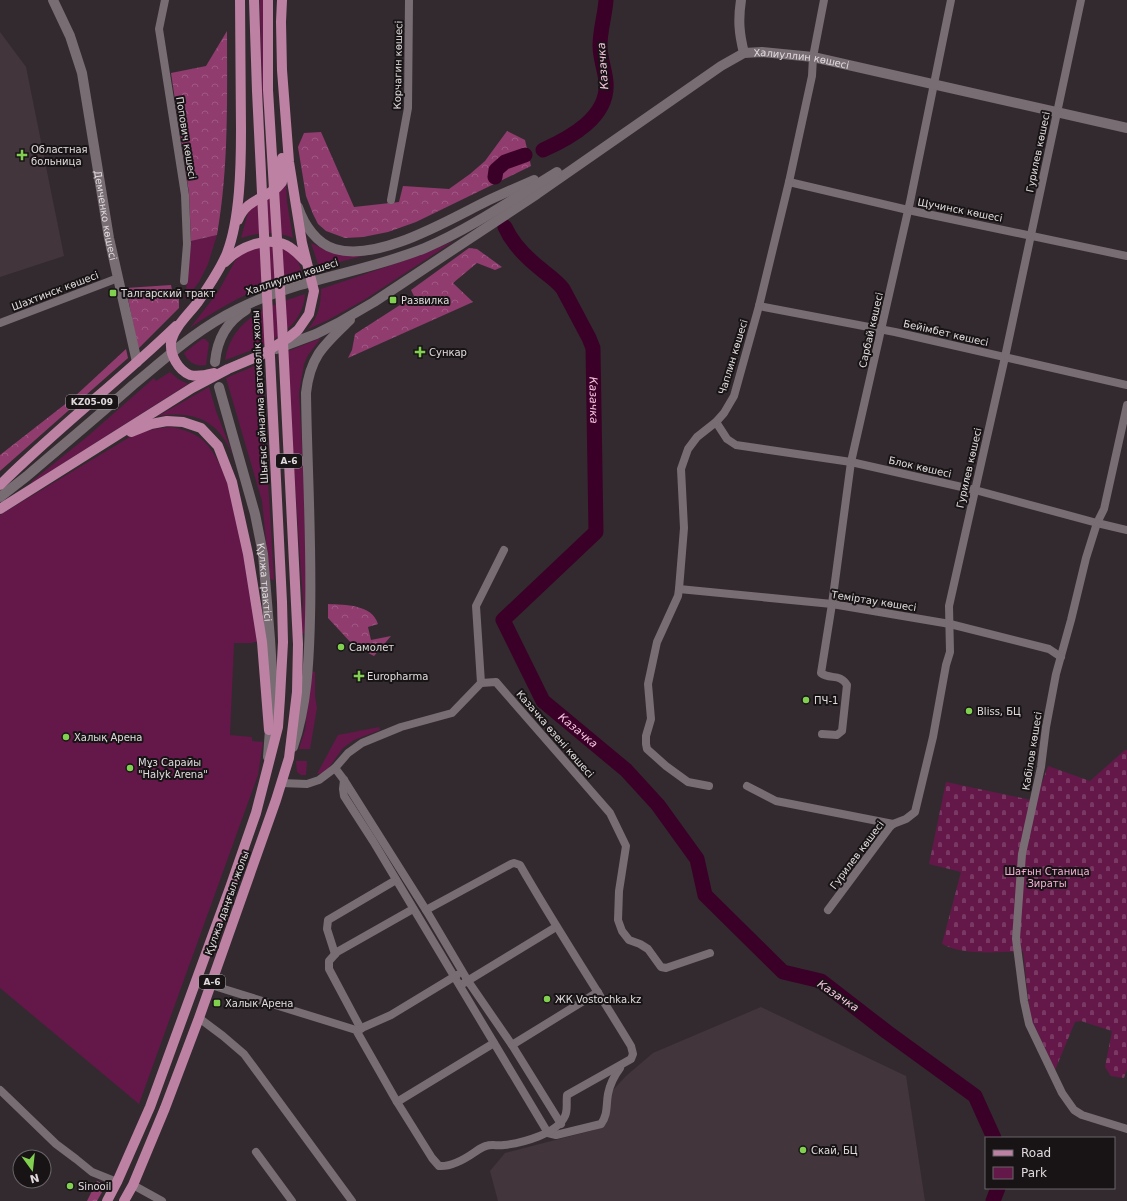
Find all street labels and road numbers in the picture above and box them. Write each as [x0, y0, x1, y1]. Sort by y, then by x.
street label: Корчагин көшесі [392, 21, 404, 109]
street label: Халиуллин көшесі [753, 46, 850, 71]
street label: Попович көшесі [174, 96, 198, 180]
street label: Гурилев көшесі [1024, 111, 1052, 193]
street label: Демченко көшесі [93, 169, 119, 261]
street label: Щучинск көшесі [917, 196, 1003, 224]
street label: Халлиулин көшесі [244, 257, 340, 297]
street label: Шахтинск көшесі [10, 269, 100, 313]
street label: Сарбай көшесі [857, 291, 885, 369]
street label: Шығыс айналма автокөлік жолы [250, 310, 270, 484]
street label: Чаплин көшесі [716, 318, 750, 396]
street label: Бейімбет көшесі [902, 318, 990, 348]
road number: KZ05-09 [66, 395, 118, 409]
street label: Гурилев көшесі [954, 427, 984, 509]
road number: A-6 [276, 454, 302, 468]
street label: Блок көшесі [887, 454, 953, 480]
street label: Құлжа трактісі [255, 542, 274, 622]
street label: Теміртау көшесі [830, 589, 917, 613]
street label: Казачка өзені көшесі [514, 688, 596, 780]
street label: Кабілов көшесі [1020, 711, 1044, 791]
street label: Гурилев көшесі [828, 819, 886, 891]
street label: Құлжа даңғыл жолы [203, 849, 251, 957]
road number: A-6 [199, 975, 225, 989]

